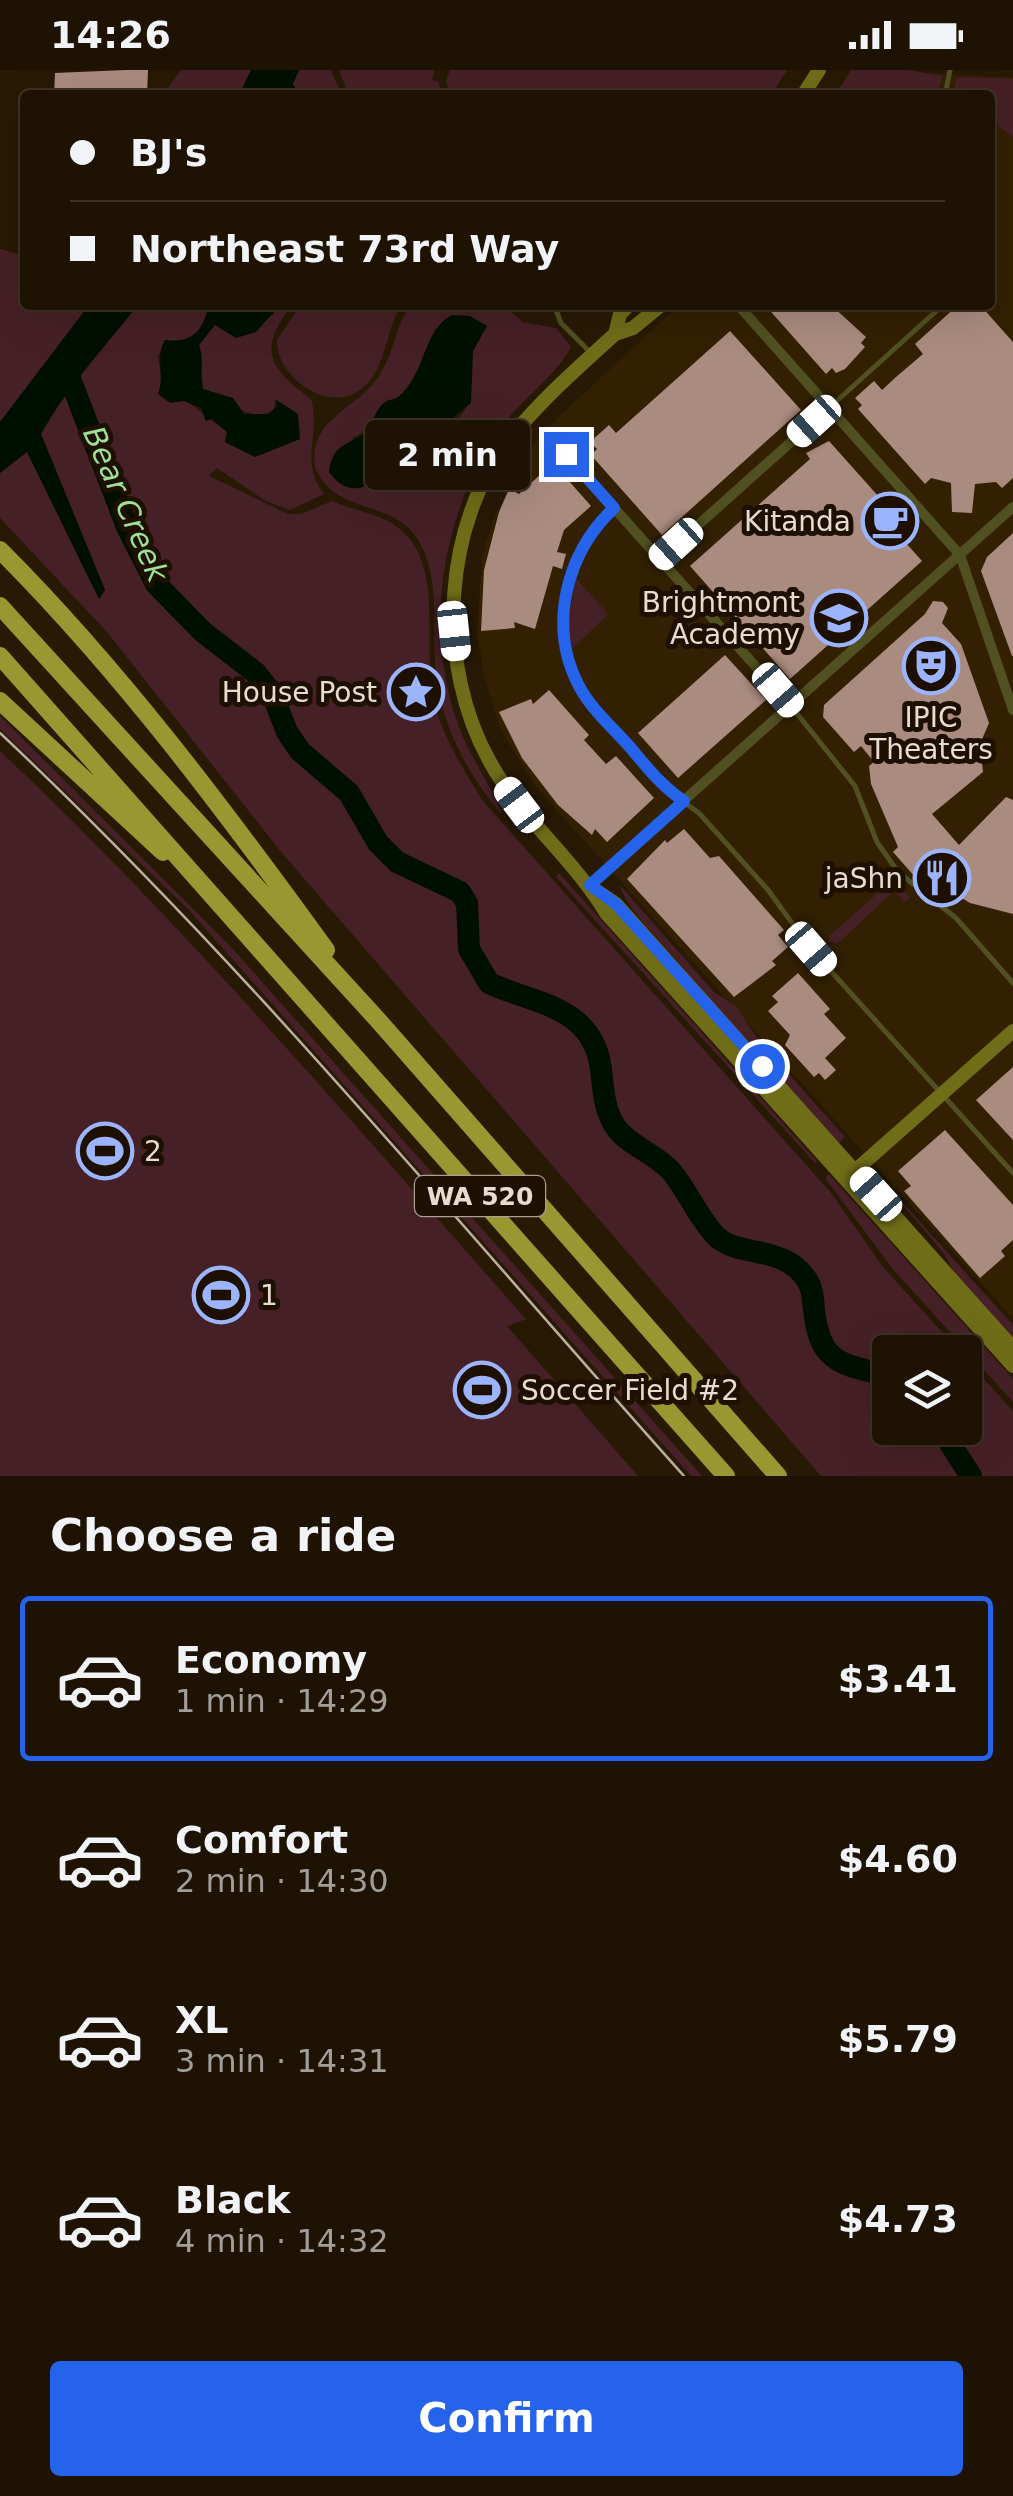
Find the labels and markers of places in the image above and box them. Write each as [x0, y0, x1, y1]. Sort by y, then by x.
cafe icon: Kitanda [860, 491, 920, 551]
place label: Kitanda [744, 505, 851, 538]
place label: Brightmont Academy [642, 586, 800, 651]
school or university icon: Brightmont Academy [809, 588, 869, 648]
theatre icon: IPIC Theaters [901, 636, 961, 696]
place icon: House Post [386, 662, 446, 722]
place label: House Post [222, 676, 377, 709]
place label: IPIC Theaters [868, 701, 993, 766]
restaurant icon: jaShn [912, 848, 972, 908]
place label: jaShn [824, 862, 903, 895]
sports icon: 2 [75, 1121, 135, 1181]
place label: 2 [144, 1135, 162, 1168]
sports icon: 1 [191, 1265, 251, 1325]
place label: 1 [260, 1279, 278, 1312]
sports icon: Soccer Field #2 [452, 1360, 512, 1420]
place label: Soccer Field #2 [521, 1374, 739, 1407]

